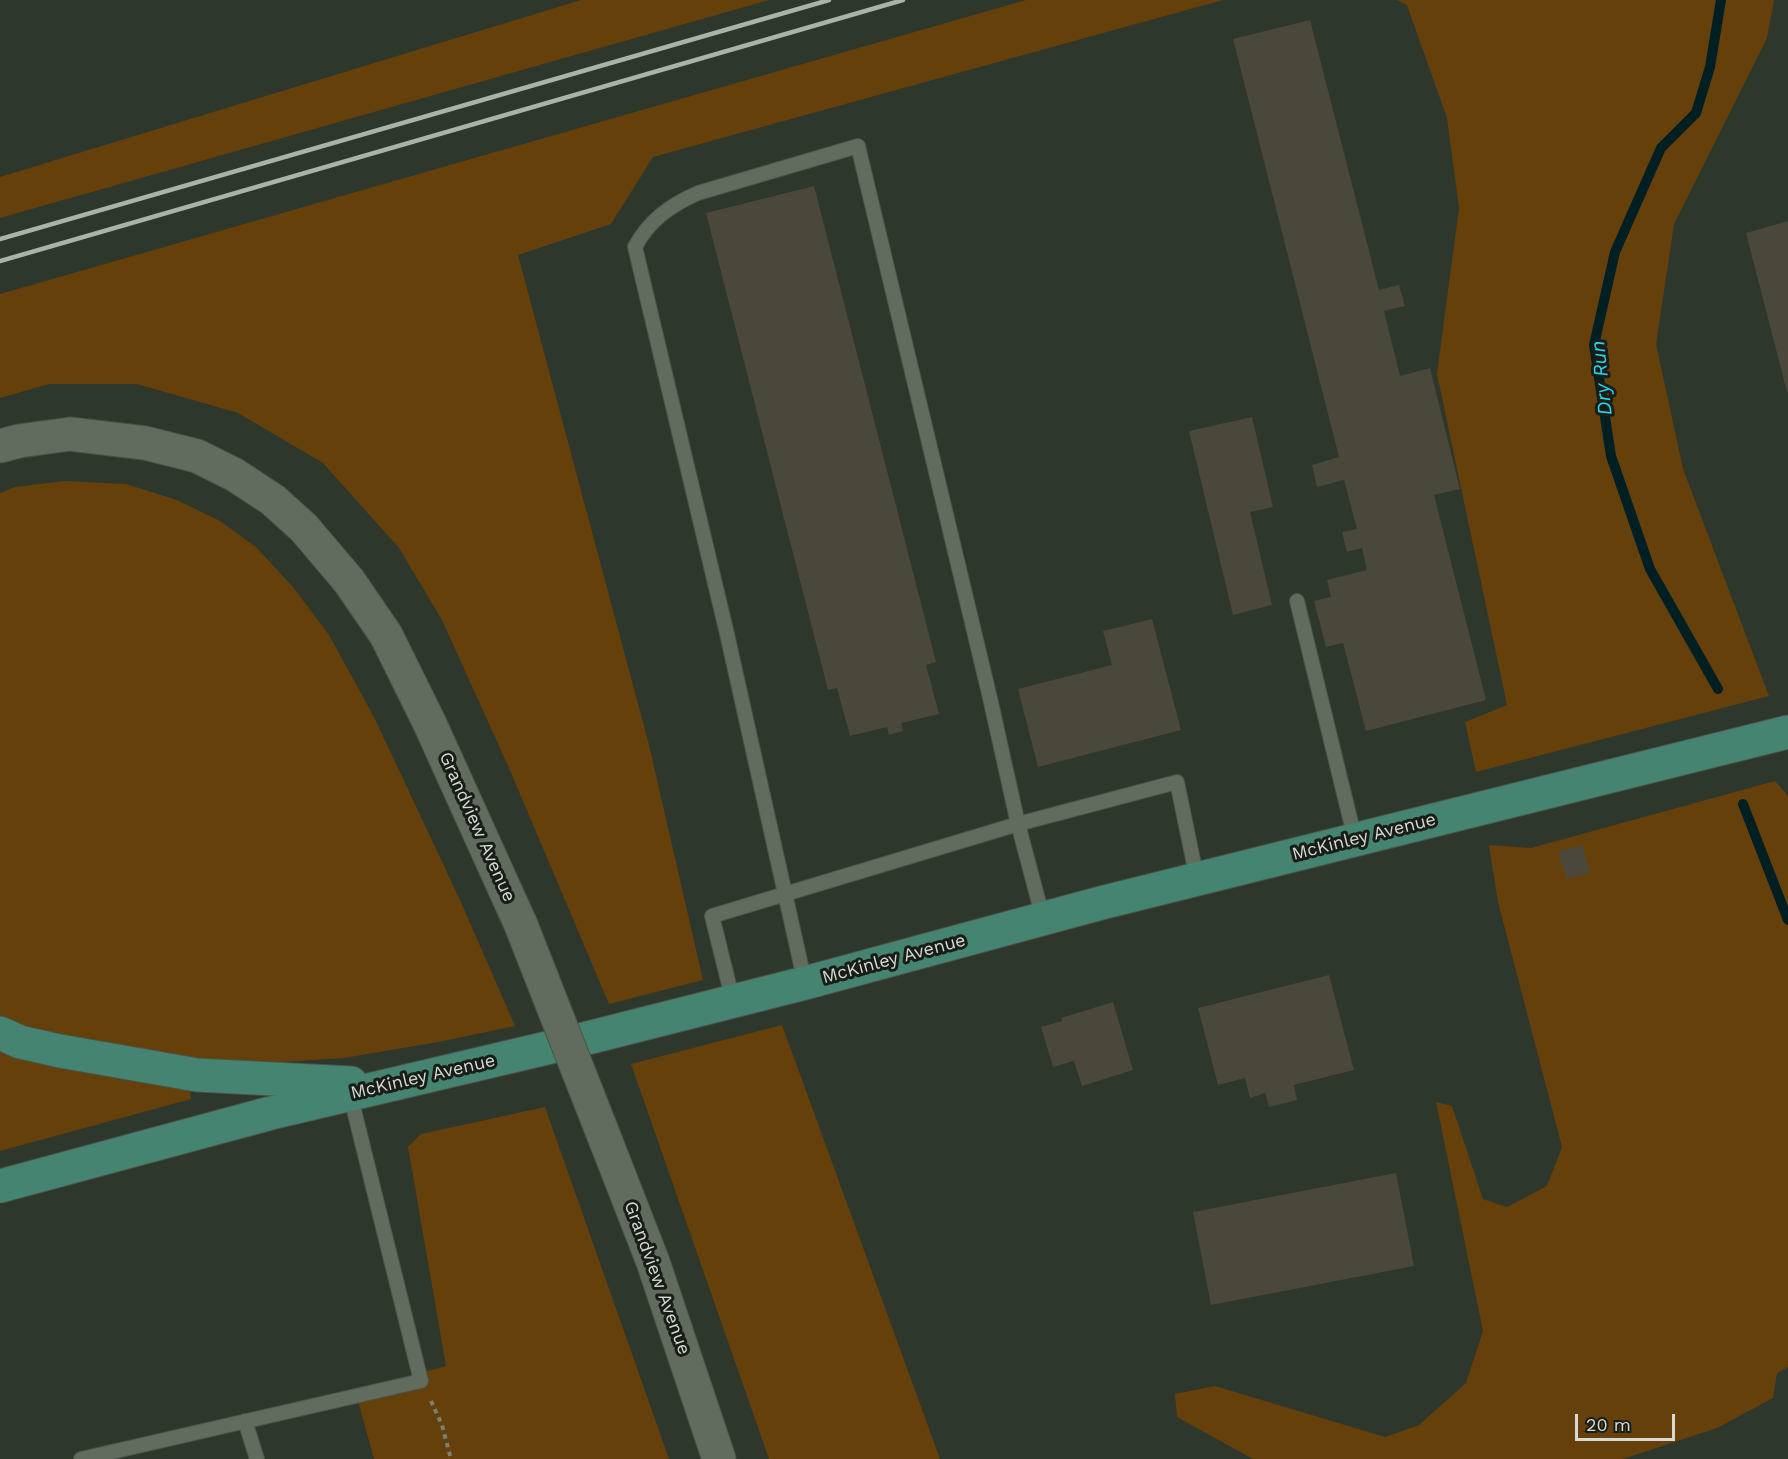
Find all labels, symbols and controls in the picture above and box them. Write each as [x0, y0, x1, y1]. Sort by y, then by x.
water label: Dry Run [1586, 339, 1618, 417]
street label: Grandview Avenue [434, 749, 520, 905]
street label: McKinley Avenue [1290, 809, 1438, 865]
street label: McKinley Avenue [820, 929, 968, 989]
street label: McKinley Avenue [349, 1050, 497, 1104]
street label: Grandview Avenue [619, 1198, 695, 1358]
scale bar [1578, 1402, 1678, 1440]
text: 20 m [1586, 1414, 1631, 1435]

